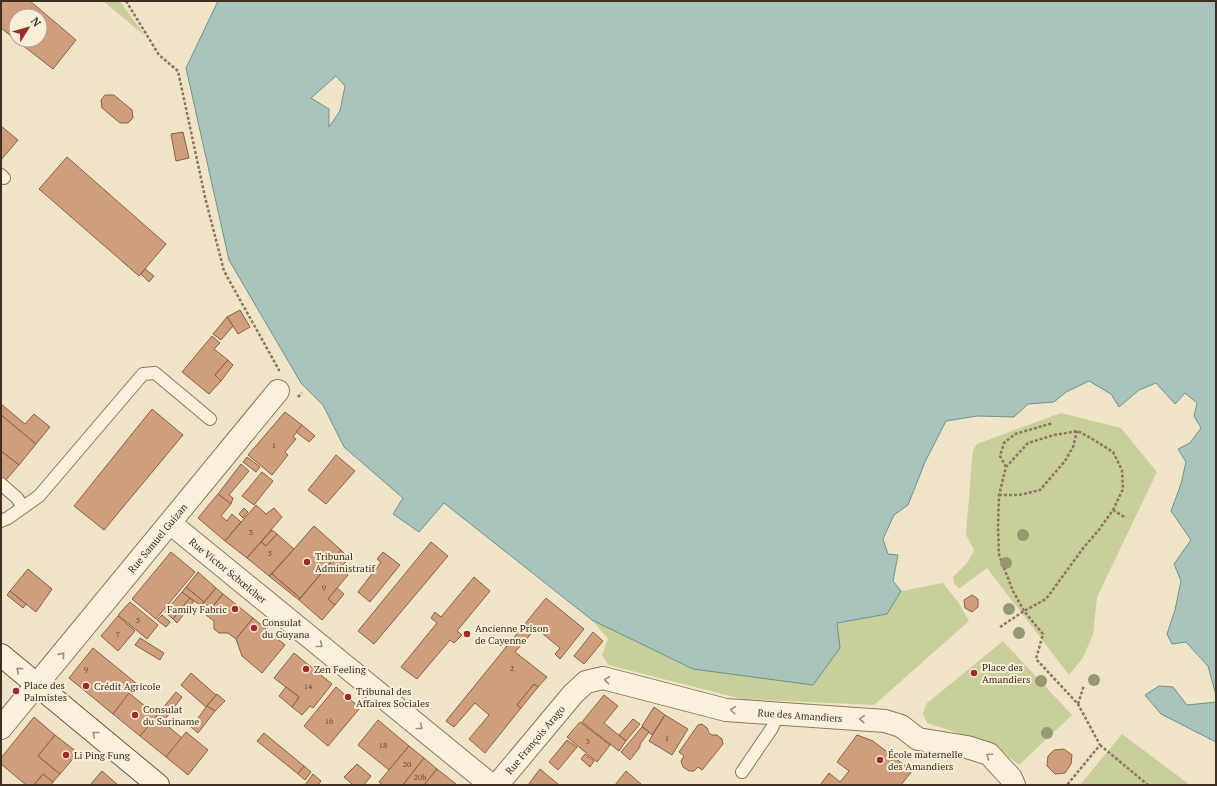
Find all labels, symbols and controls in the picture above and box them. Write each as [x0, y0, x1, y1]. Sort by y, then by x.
north arrow [8, 8, 48, 48]
text: N [28, 14, 44, 30]
house number: 1 [272, 440, 276, 450]
street label: Rue Samuel Guizan [125, 500, 190, 575]
house number: 3 [249, 527, 253, 537]
street label: Rue Victor Schœlcher [187, 535, 270, 606]
house number: 5 [268, 548, 272, 558]
place label: Tribunal Administratif [315, 550, 376, 575]
marker: Tribunal Administratif [302, 557, 312, 567]
house number: 9 [322, 582, 326, 592]
place label: Family Fabric [167, 603, 227, 616]
marker: Family Fabric [230, 604, 240, 614]
house number: 5 [136, 615, 140, 625]
place label: Consulat du Guyana [262, 616, 309, 641]
place label: Ancienne Prison de Cayenne [475, 622, 548, 647]
marker: Consulat du Guyana [249, 623, 259, 633]
house number: 7 [116, 629, 120, 639]
marker: Ancienne Prison de Cayenne [462, 629, 472, 639]
one-way arrow [315, 640, 322, 647]
one-way arrow [57, 652, 64, 660]
place label: Place des Amandiers [982, 661, 1030, 686]
place label: Zen Feeling [314, 663, 367, 676]
house number: 2 [510, 663, 514, 673]
house number: 9 [84, 664, 88, 674]
marker: Zen Feeling [301, 664, 311, 674]
one-way arrow [16, 668, 24, 675]
marker: Place des Amandiers [969, 668, 979, 678]
one-way arrow [603, 676, 610, 685]
place label: Place des Palmistes [24, 679, 67, 704]
place label: Crédit Agricole [94, 680, 160, 693]
marker: Crédit Agricole [81, 681, 91, 691]
house number: 14 [304, 681, 313, 691]
place label: Tribunal des Affaires Sociales [356, 685, 429, 710]
marker: Place des Palmistes [11, 686, 21, 696]
marker: Tribunal des Affaires Sociales [343, 692, 353, 702]
street label: Rue François Arago [502, 702, 568, 777]
place label: Consulat du Suriname [143, 703, 199, 728]
one-way arrow [730, 706, 736, 715]
street label: Rue des Amandiers [757, 706, 843, 725]
marker: Consulat du Suriname [130, 710, 140, 720]
one-way arrow [859, 715, 865, 724]
house number: 16 [325, 716, 334, 726]
one-way arrow [416, 722, 423, 729]
one-way arrow [93, 731, 100, 738]
house number: 1 [665, 733, 669, 743]
house number: 3 [586, 736, 590, 746]
house number: 18 [379, 740, 387, 750]
place label: École maternelle des Amandiers [888, 748, 963, 773]
place label: Li Ping Fung [74, 749, 131, 762]
marker: Li Ping Fung [61, 750, 71, 760]
one-way arrow [987, 754, 994, 761]
marker: École maternelle des Amandiers [875, 755, 885, 765]
house number: 20 [403, 759, 411, 769]
house number: 20b [414, 772, 427, 782]

